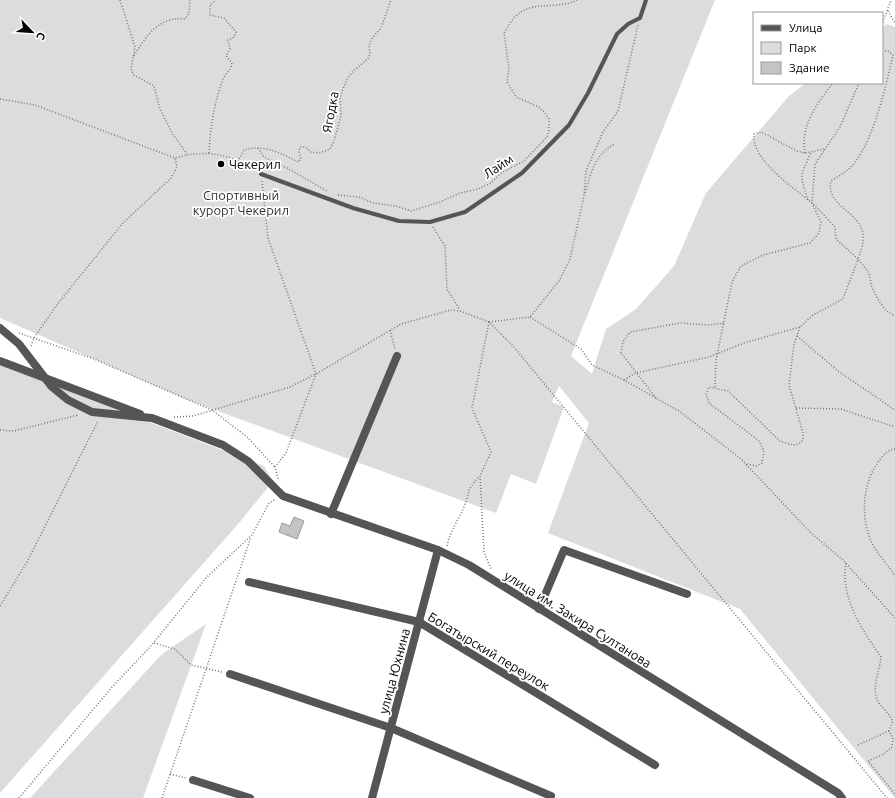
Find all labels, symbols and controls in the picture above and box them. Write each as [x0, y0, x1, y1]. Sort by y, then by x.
north arrow [12, 12, 52, 52]
legend [753, 12, 883, 84]
text: Улица [789, 21, 822, 34]
text: С [34, 31, 48, 42]
text: Парк [789, 41, 817, 54]
text: Здание [789, 61, 830, 74]
street label: Ягодка [319, 90, 341, 134]
street label: Лайм [480, 151, 516, 181]
place label: Чекерил [229, 157, 281, 171]
marker: Чекерил [216, 159, 226, 169]
park label: Спортивный курорт Чекерил [193, 188, 289, 217]
street label: улица им. Закира Султанова [502, 568, 654, 670]
street label: Богатырский переулок [426, 609, 552, 693]
street label: улица Юхнина [376, 627, 412, 715]

